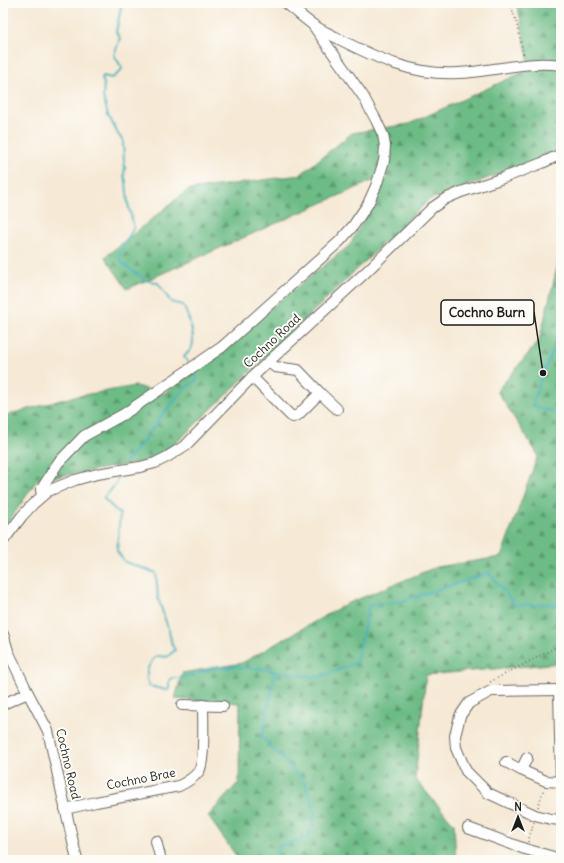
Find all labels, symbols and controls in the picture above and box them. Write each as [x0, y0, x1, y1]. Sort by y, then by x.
callout: Cochno Burn [441, 300, 534, 325]
text: Cochno Burn [449, 304, 526, 321]
street label: Cochno Road [240, 311, 303, 371]
street label: Cochno Road [53, 727, 84, 801]
street label: Cochno Brae [105, 764, 177, 793]
north arrow [498, 797, 538, 837]
text: N [514, 800, 522, 814]

